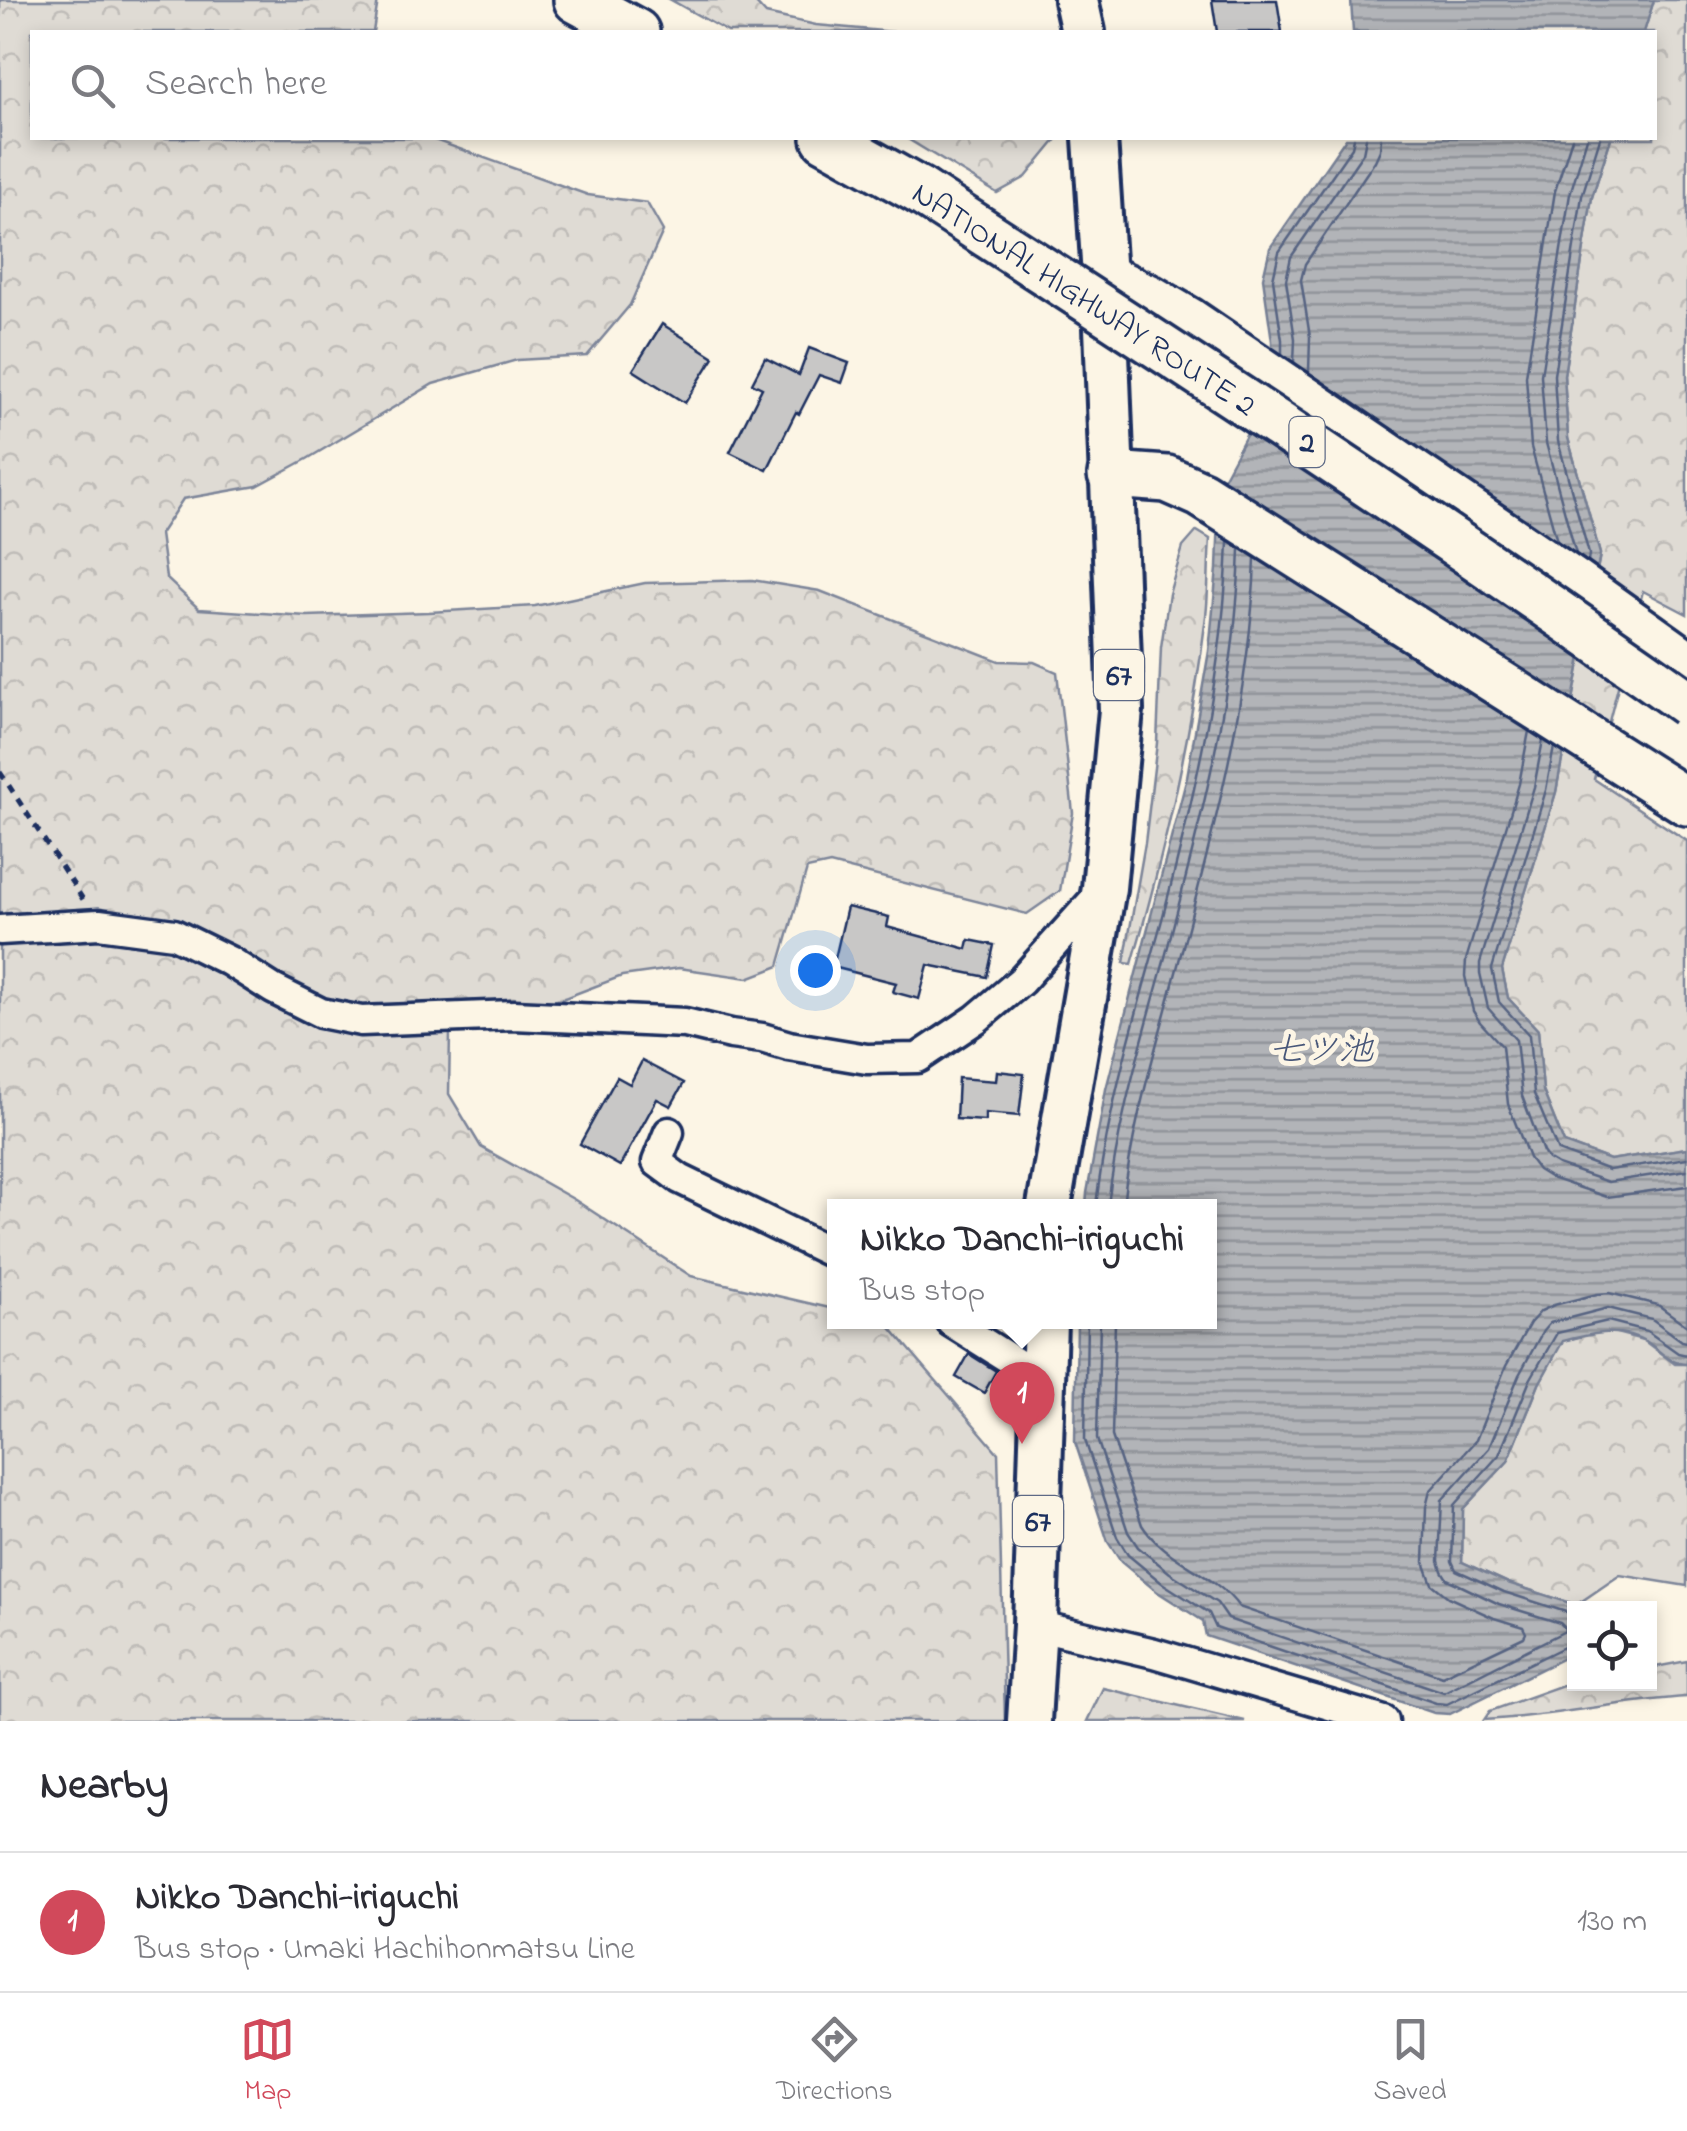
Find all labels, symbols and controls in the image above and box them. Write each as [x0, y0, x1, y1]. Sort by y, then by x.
search box [30, 30, 1657, 140]
text: Search here [145, 57, 327, 113]
icon: search [65, 58, 120, 113]
street label: NATIONAL HIGHWAY ROUTE 2 [902, 172, 1265, 430]
road number: 2 [1290, 417, 1324, 467]
road number: 67 [1094, 650, 1144, 700]
your location [790, 945, 841, 996]
water label: 七ツ池 [1268, 1026, 1374, 1077]
popup [827, 1199, 1217, 1329]
text: Nikko Danchi-iriguchi [860, 1213, 1184, 1269]
text: Bus stop [860, 1269, 985, 1316]
pin: 1 [990, 1362, 1054, 1444]
road number: 67 [1013, 1496, 1063, 1546]
map controls [1567, 1601, 1657, 1691]
button: locate [1567, 1601, 1657, 1691]
text: Nearby [40, 1756, 168, 1817]
text: Nikko Danchi-iriguchi [135, 1871, 459, 1927]
text: 1 [67, 1899, 78, 1946]
text: 130 m [1577, 1899, 1647, 1946]
text: Bus stop · Umaki Hachihonmatsu Line [135, 1927, 635, 1974]
tab: Map [240, 2012, 295, 2113]
tab: Directions [776, 2012, 893, 2113]
tab: Saved [1374, 2012, 1447, 2113]

